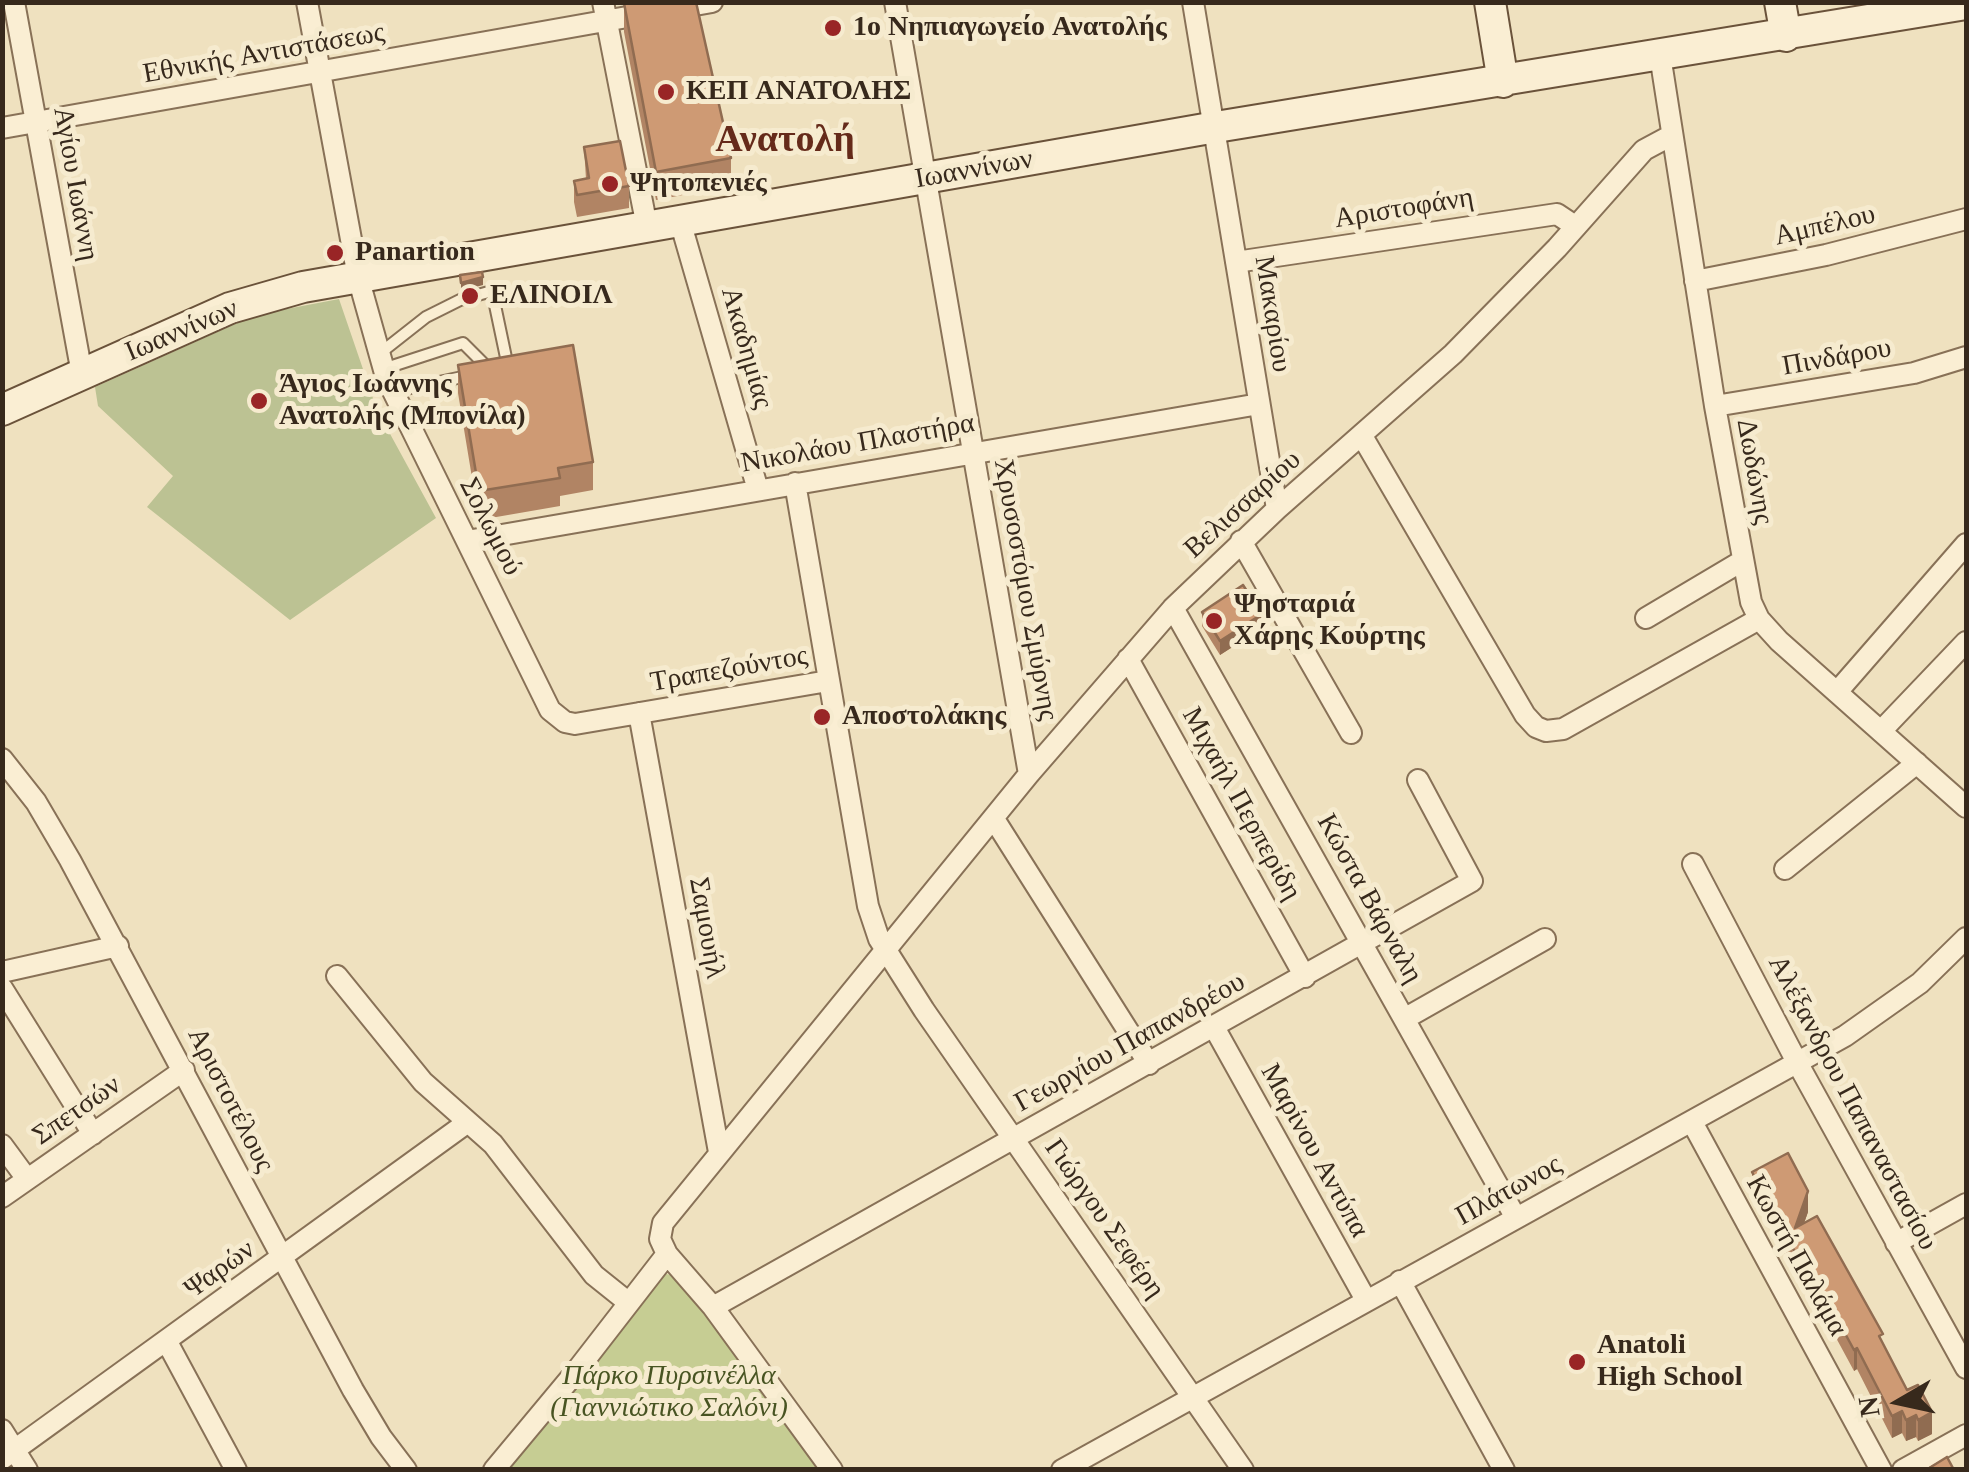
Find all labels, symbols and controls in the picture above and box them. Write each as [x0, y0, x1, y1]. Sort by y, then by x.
place label: 1ο Νηπιαγωγείο Ανατολής [853, 11, 1167, 45]
street label: Εθνικής Αντιστάσεως [141, 16, 387, 92]
marker: 1ο Νηπιαγωγείο Ανατολής [822, 17, 844, 39]
place label: ΚΕΠ ΑΝΑΤΟΛΗΣ [686, 75, 911, 109]
marker: ΚΕΠ ΑΝΑΤΟΛΗΣ [655, 81, 677, 103]
street label: Αγίου Ιωάννη [45, 105, 105, 263]
district label: Ανατολή [715, 118, 855, 164]
street label: Ιωαννίνων [912, 143, 1036, 197]
place label: Ψητοπενιές [630, 167, 767, 201]
marker: Ψητοπενιές [599, 173, 621, 195]
street label: Αριστοφάνη [1332, 181, 1476, 237]
street label: Αμπέλου [1771, 198, 1879, 254]
place label: Panartion [355, 236, 475, 270]
marker: Panartion [324, 242, 346, 264]
street label: Μακαρίου [1246, 253, 1298, 375]
place label: ΕΛΙΝΟΙΛ [490, 279, 613, 313]
street label: Ακαδημίας [713, 283, 779, 413]
marker: ΕΛΙΝΟΙΛ [459, 285, 481, 307]
street label: Ιωαννίνων [121, 292, 243, 370]
street label: Πινδάρου [1780, 332, 1894, 384]
place label: Άγιος Ιωάννης Ανατολής (Μπονίλα) [279, 368, 526, 434]
marker: Άγιος Ιωάννης Ανατολής (Μπονίλα) [248, 390, 270, 412]
street label: Νικολάου Πλαστήρα [739, 407, 977, 481]
street label: Δωδώνης [1728, 417, 1780, 527]
street label: Βελισσαρίου [1178, 444, 1308, 566]
street label: Χρυσοστόμου Σμύρνης [985, 457, 1065, 723]
street label: Σολωμού [451, 473, 529, 581]
place label: Ψησταριά Χάρης Κούρτης [1234, 588, 1425, 654]
marker: Ψησταριά Χάρης Κούρτης [1203, 610, 1225, 632]
street label: Τραπεζούντος [648, 640, 810, 700]
place label: Αποστολάκης [842, 700, 1006, 734]
street label: Μιχαήλ Περπερίδη [1174, 702, 1308, 906]
marker: Αποστολάκης [811, 706, 833, 728]
street label: Κώστα Βάρναλη [1309, 809, 1429, 989]
street label: Σαμουήλ [681, 875, 731, 981]
street label: Αλέξανδρου Παπαναστασίου [1760, 950, 1944, 1256]
street label: Γεωργίου Παπανδρέου [1009, 966, 1251, 1120]
street label: Αριστοτέλους [179, 1022, 281, 1178]
street label: Μαρίνου Αντύπα [1252, 1058, 1376, 1244]
street label: Σπετσών [27, 1069, 127, 1153]
street label: Γιώργου Σεφέρη [1037, 1133, 1171, 1305]
street label: Πλάτωνος [1450, 1148, 1568, 1234]
street label: Κωστή Παλάμα [1738, 1170, 1854, 1342]
street label: Ψαρών [178, 1233, 262, 1307]
place label: Anatoli High School [1597, 1329, 1742, 1395]
marker: Anatoli High School [1566, 1351, 1588, 1373]
north arrow [1849, 1352, 1949, 1452]
park label: Πάρκο Πυρσινέλλα (Γιαννιώτικο Σαλόνι) [550, 1360, 788, 1426]
text: N [1852, 1394, 1886, 1419]

